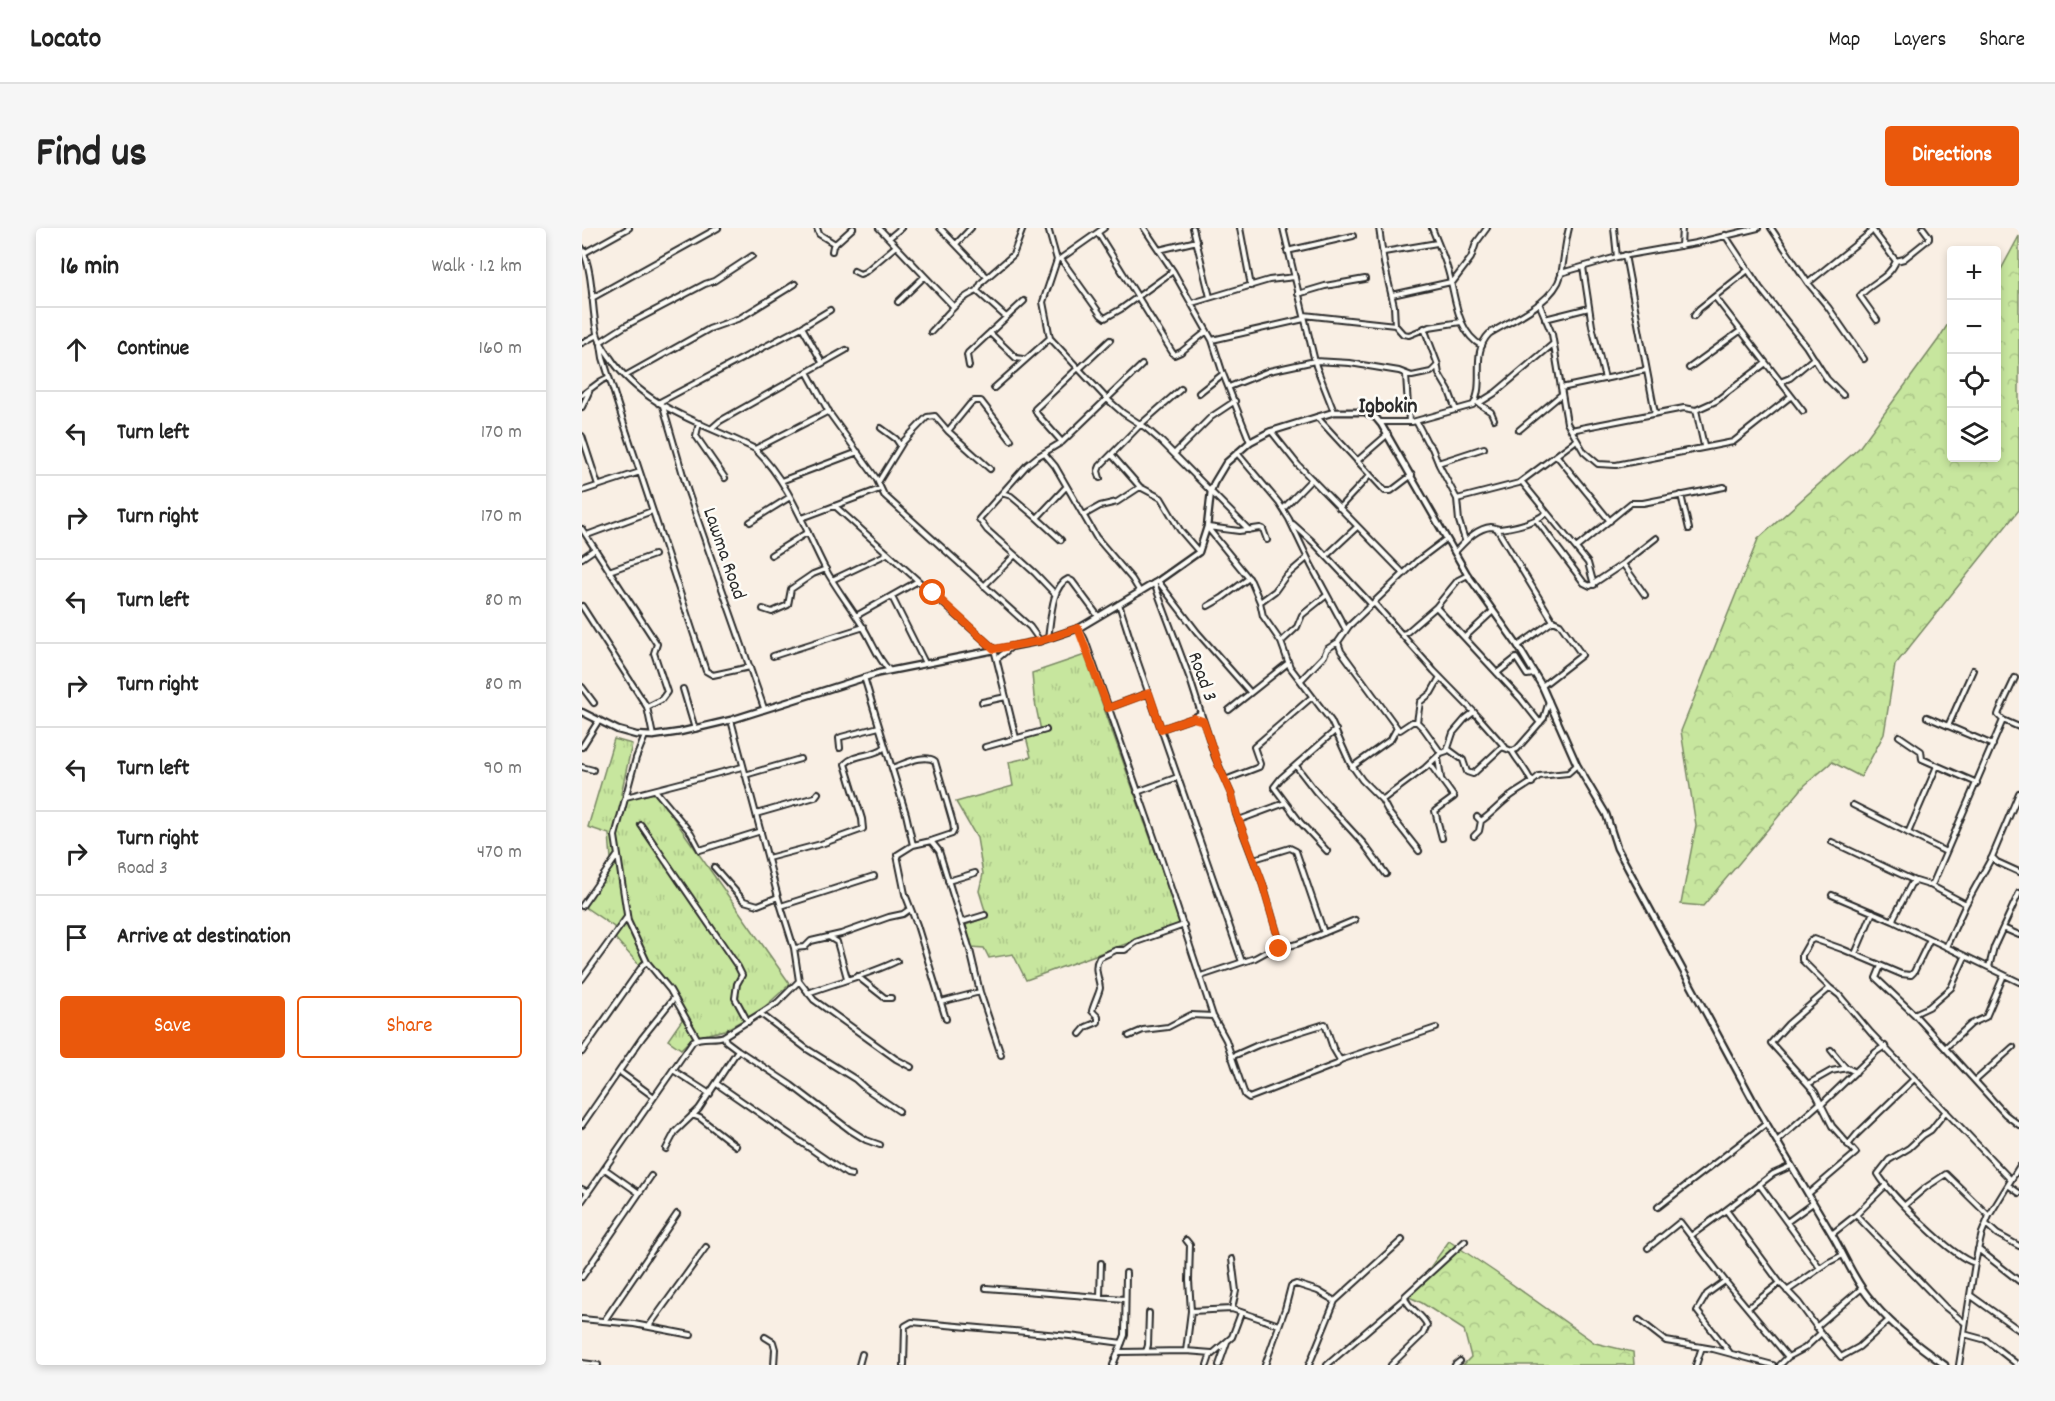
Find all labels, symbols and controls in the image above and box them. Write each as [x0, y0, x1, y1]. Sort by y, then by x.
text: Locato [30, 21, 101, 61]
text: Map [1829, 26, 1860, 56]
text: Layers [1893, 26, 1946, 56]
text: Share [1979, 26, 2025, 56]
text: Find us [36, 126, 147, 186]
button: Directions [1885, 126, 2019, 186]
map controls [1947, 246, 2001, 462]
button: + [1947, 246, 2001, 300]
text: 16 min [60, 249, 119, 286]
text: Walk · 1.2 km [431, 253, 522, 281]
button: − [1947, 300, 2001, 354]
icon: ahead [60, 333, 93, 366]
text: Continue [117, 334, 189, 365]
text: 160 m [479, 335, 522, 363]
button: locate [1947, 354, 2001, 408]
district label: Igbokin [1359, 392, 1417, 423]
button: layers [1947, 408, 2001, 462]
icon: left [60, 417, 93, 450]
text: Turn left [117, 418, 189, 449]
text: 170 m [481, 419, 522, 447]
icon: right [60, 501, 93, 534]
text: Turn right [117, 502, 199, 533]
text: 170 m [481, 503, 522, 531]
street label: Lawma Road [694, 504, 752, 604]
route start [919, 579, 945, 605]
icon: left [60, 585, 93, 618]
text: Turn left [117, 586, 189, 617]
text: 80 m [485, 587, 522, 615]
street label: Road 3 [1179, 648, 1223, 706]
icon: right [60, 669, 93, 702]
text: Turn right [117, 670, 199, 701]
text: 80 m [485, 671, 522, 699]
icon: left [60, 753, 93, 786]
text: Turn left [117, 754, 189, 785]
text: 90 m [484, 755, 522, 783]
text: Turn right [117, 824, 199, 855]
icon: right [60, 837, 93, 870]
text: 470 m [477, 839, 522, 867]
text: Road 3 [117, 855, 168, 883]
icon: arrive [60, 921, 93, 954]
text: Arrive at destination [117, 922, 291, 953]
route end [1265, 935, 1291, 961]
button: Save [60, 996, 285, 1058]
button: Share [297, 996, 522, 1058]

